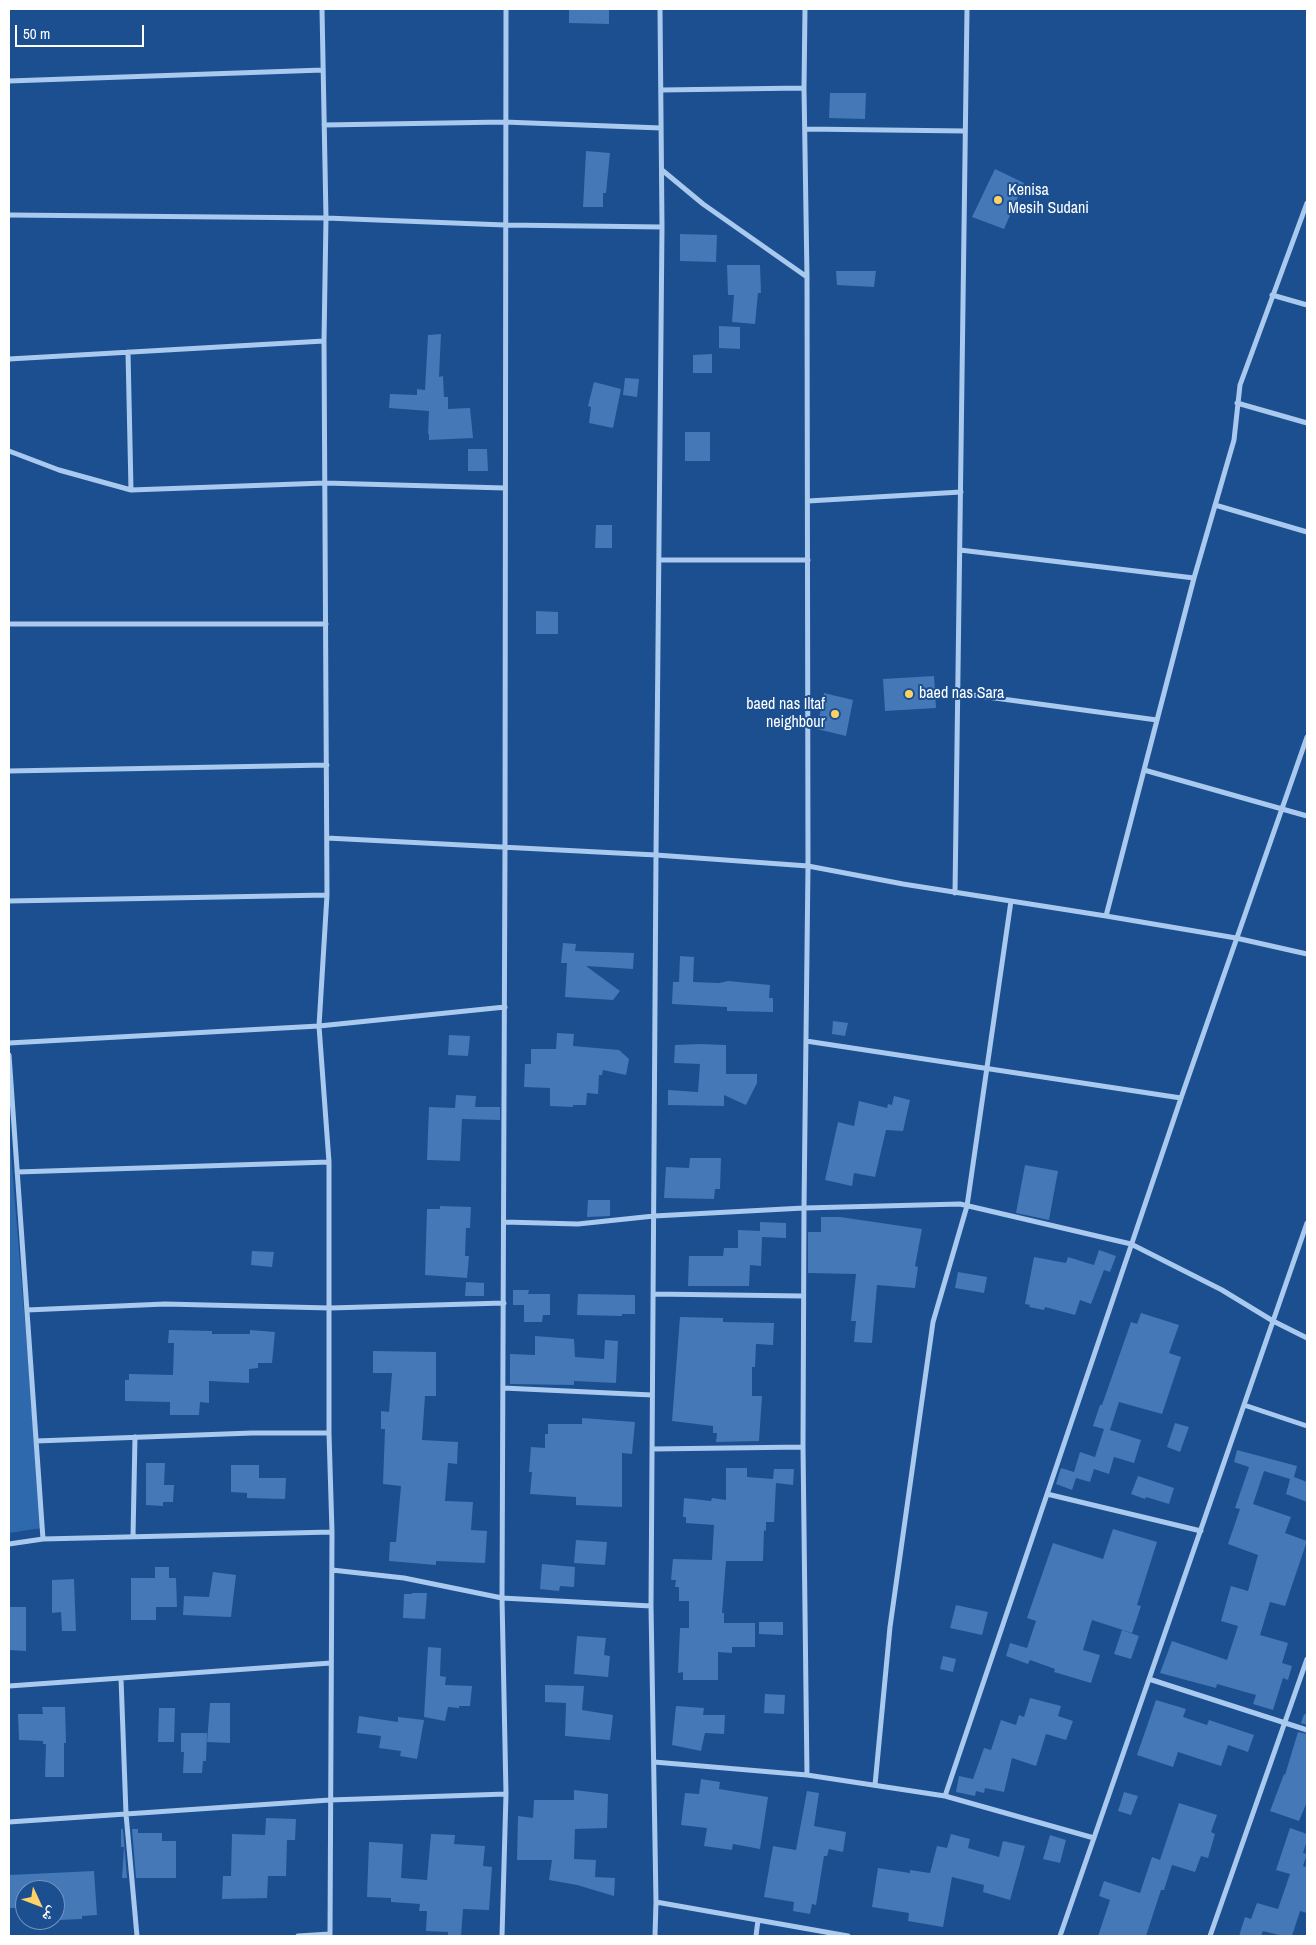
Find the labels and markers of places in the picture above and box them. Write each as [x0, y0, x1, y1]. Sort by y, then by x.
place label: Kenisa Mesih Sudani [1008, 181, 1089, 219]
marker: Kenisa Mesih Sudani [992, 194, 1004, 206]
place label: baed nas Sara [919, 684, 1004, 704]
marker: baed nas Sara [903, 688, 915, 700]
place label: baed nas Iltaf neighbour [746, 695, 825, 733]
marker: baed nas Iltaf neighbour [829, 708, 841, 720]

